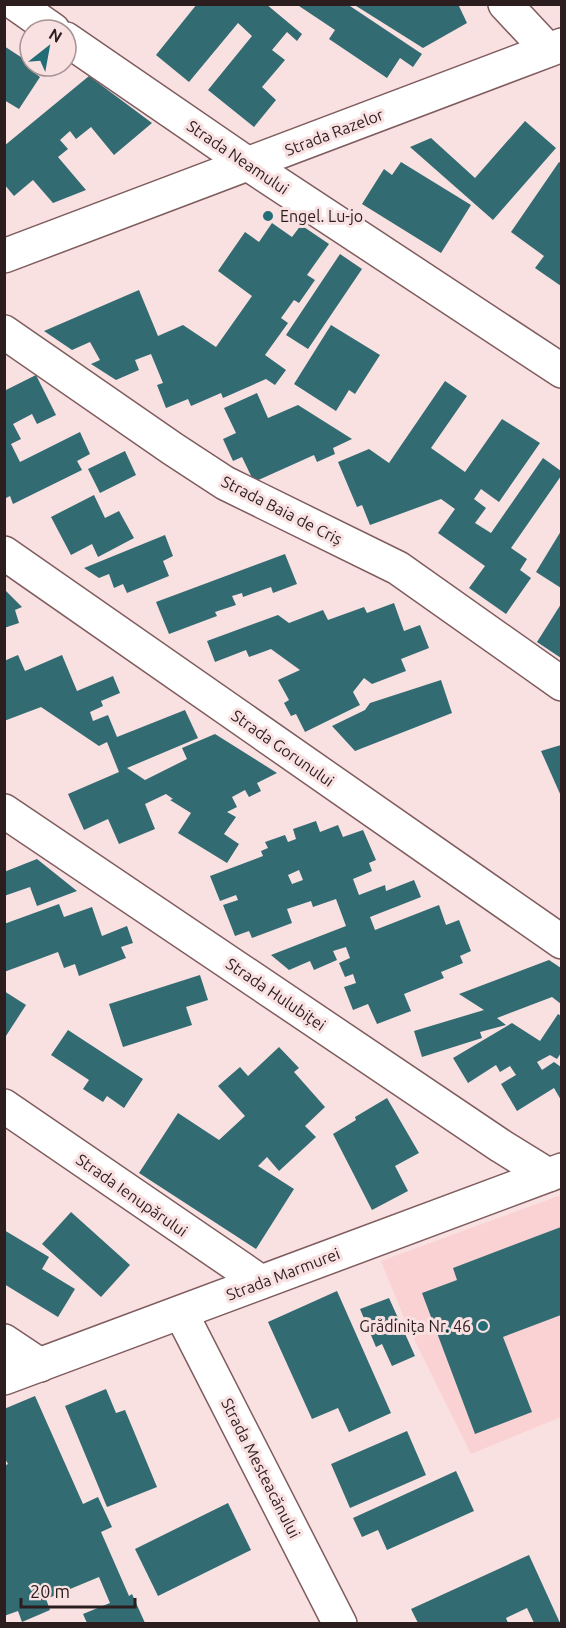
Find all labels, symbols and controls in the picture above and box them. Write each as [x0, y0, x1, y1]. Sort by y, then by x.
north arrow [18, 18, 78, 78]
text: N [46, 24, 65, 46]
street label: Strada Razelor [282, 105, 386, 159]
street label: Strada Neamului [184, 116, 292, 198]
place label: Engel. Lu-jo [280, 207, 363, 225]
marker: Engel. Lu-jo [261, 209, 275, 223]
street label: Strada Baia de Criș [219, 472, 345, 548]
street label: Strada Gorunului [228, 706, 338, 790]
street label: Strada Hulubiței [223, 954, 329, 1034]
street label: Strada Ienupărului [73, 1150, 191, 1240]
street label: Strada Marmurei [224, 1244, 342, 1304]
place label: Grădinița Nr. 46 [359, 1317, 471, 1335]
marker: Grădinița Nr. 46 [476, 1319, 490, 1333]
street label: Strada Mesteacănului [218, 1395, 304, 1541]
scale bar [21, 1571, 135, 1609]
text: 20 m [30, 1581, 70, 1601]

